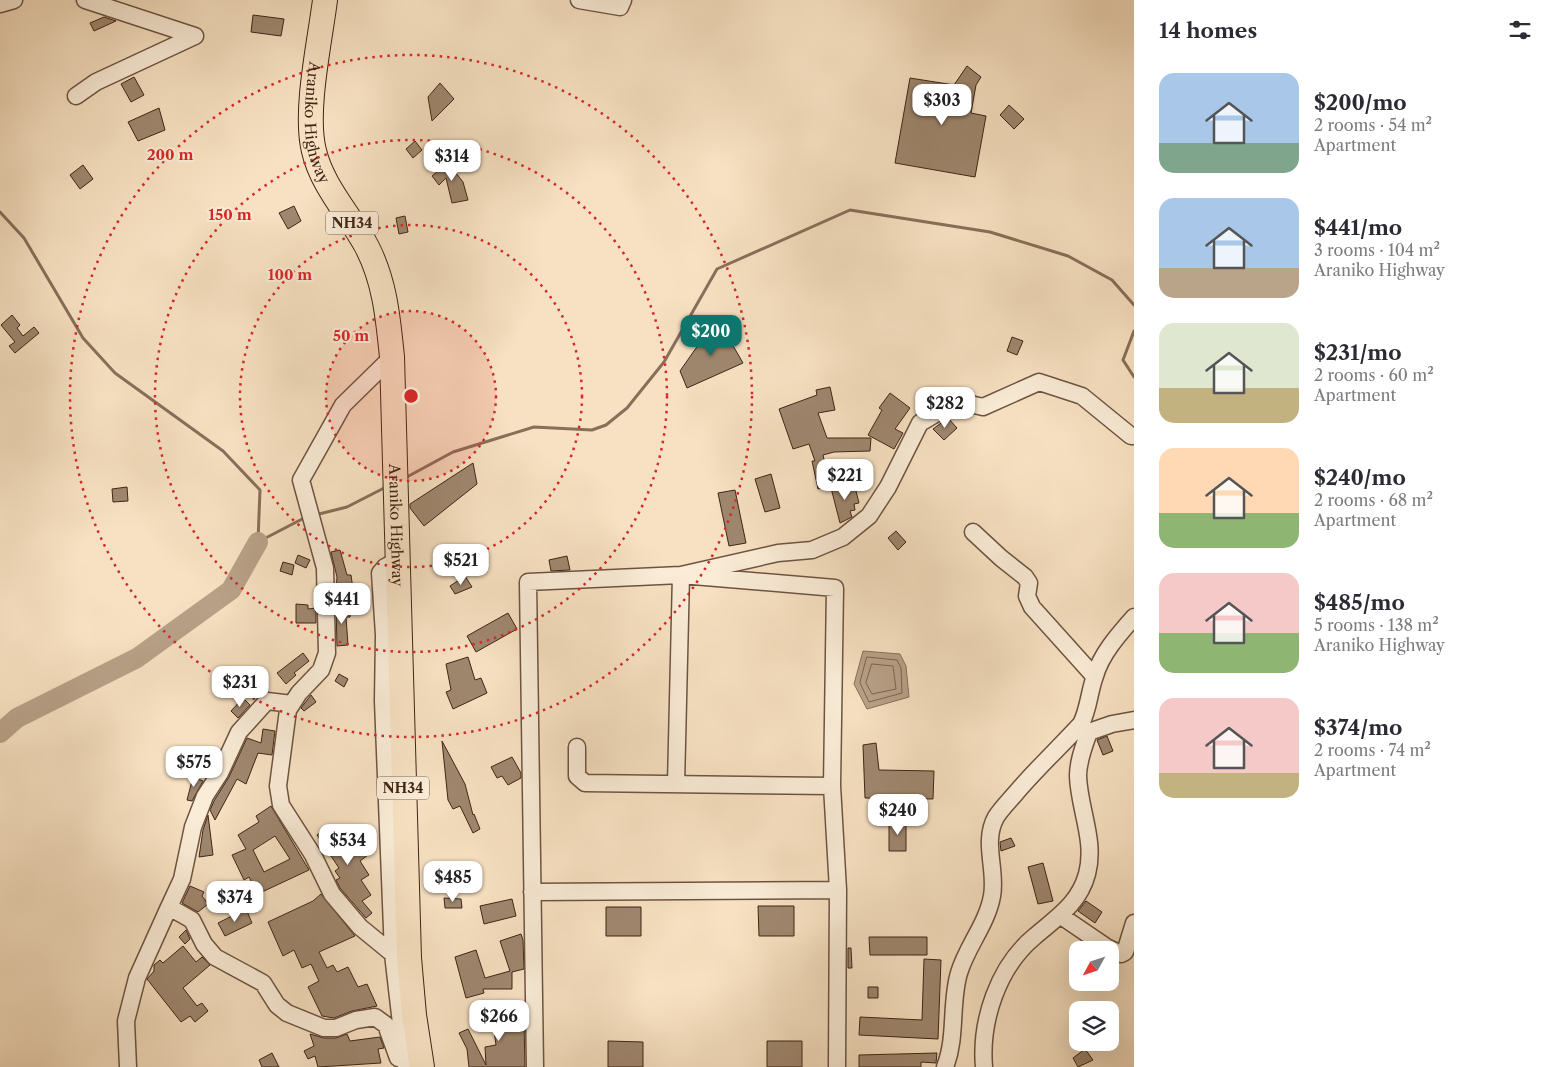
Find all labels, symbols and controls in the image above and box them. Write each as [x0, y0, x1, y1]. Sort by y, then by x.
icon: filters [1506, 16, 1534, 44]
text: 14 homes [1159, 18, 1257, 43]
street label: Araniko Highway [301, 60, 335, 187]
pin: $303 [912, 84, 972, 126]
text: $303 [923, 90, 961, 110]
text: $200/mo [1314, 90, 1407, 115]
icon: home [1199, 93, 1259, 153]
text: 2 rooms · 54 m² [1314, 115, 1432, 135]
text: Apartment [1314, 135, 1396, 155]
pin: $314 [422, 140, 482, 182]
text: 200 m [147, 145, 193, 164]
text: $314 [435, 146, 469, 166]
text: 150 m [208, 205, 252, 224]
road number: NH34 [326, 212, 378, 234]
text: $441/mo [1314, 215, 1402, 240]
icon: home [1199, 218, 1259, 278]
text: 3 rooms · 104 m² [1314, 240, 1440, 260]
text: Araniko Highway [1314, 260, 1445, 280]
text: 100 m [268, 265, 312, 284]
pin: $200 [681, 314, 741, 357]
text: $200 [692, 321, 730, 341]
text: 50 m [333, 326, 369, 345]
text: $231/mo [1314, 340, 1402, 365]
icon: home [1199, 343, 1259, 403]
text: 2 rooms · 60 m² [1314, 365, 1434, 385]
text: Apartment [1314, 385, 1396, 405]
pin: $282 [915, 386, 975, 429]
centre of rings [402, 387, 420, 405]
text: $282 [926, 393, 964, 413]
pin: $221 [815, 458, 875, 501]
street label: Araniko Highway [385, 462, 408, 587]
text: $221 [827, 465, 863, 485]
text: $240/mo [1314, 465, 1406, 490]
icon: home [1199, 468, 1259, 528]
text: 2 rooms · 68 m² [1314, 490, 1433, 510]
text: Apartment [1314, 510, 1396, 530]
pin: $521 [431, 544, 491, 586]
text: $521 [444, 550, 478, 570]
pin: $441 [312, 582, 372, 625]
text: $441 [324, 589, 360, 609]
text: $485/mo [1314, 590, 1405, 615]
icon: home [1199, 593, 1259, 653]
text: 5 rooms · 138 m² [1314, 615, 1439, 635]
text: Araniko Highway [1314, 635, 1445, 655]
pin: $231 [210, 666, 270, 708]
text: $231 [223, 672, 257, 692]
text: $374/mo [1314, 715, 1402, 740]
icon: home [1199, 718, 1259, 778]
text: 2 rooms · 74 m² [1314, 740, 1431, 760]
pin: $575 [164, 746, 224, 788]
text: $575 [177, 752, 211, 772]
text: Apartment [1314, 760, 1396, 780]
road number: NH34 [377, 776, 429, 800]
pin: $240 [868, 794, 928, 836]
text: $240 [879, 800, 917, 820]
pin: $534 [318, 824, 378, 866]
text: $534 [330, 830, 366, 850]
pin: $485 [423, 860, 483, 903]
text: $485 [434, 867, 472, 887]
pin: $374 [205, 880, 265, 923]
text: $374 [217, 887, 253, 907]
north arrow [1069, 941, 1119, 991]
map controls [1069, 941, 1119, 1051]
pin: $266 [469, 1000, 529, 1042]
button: layers [1069, 1001, 1119, 1051]
text: $266 [480, 1006, 518, 1026]

